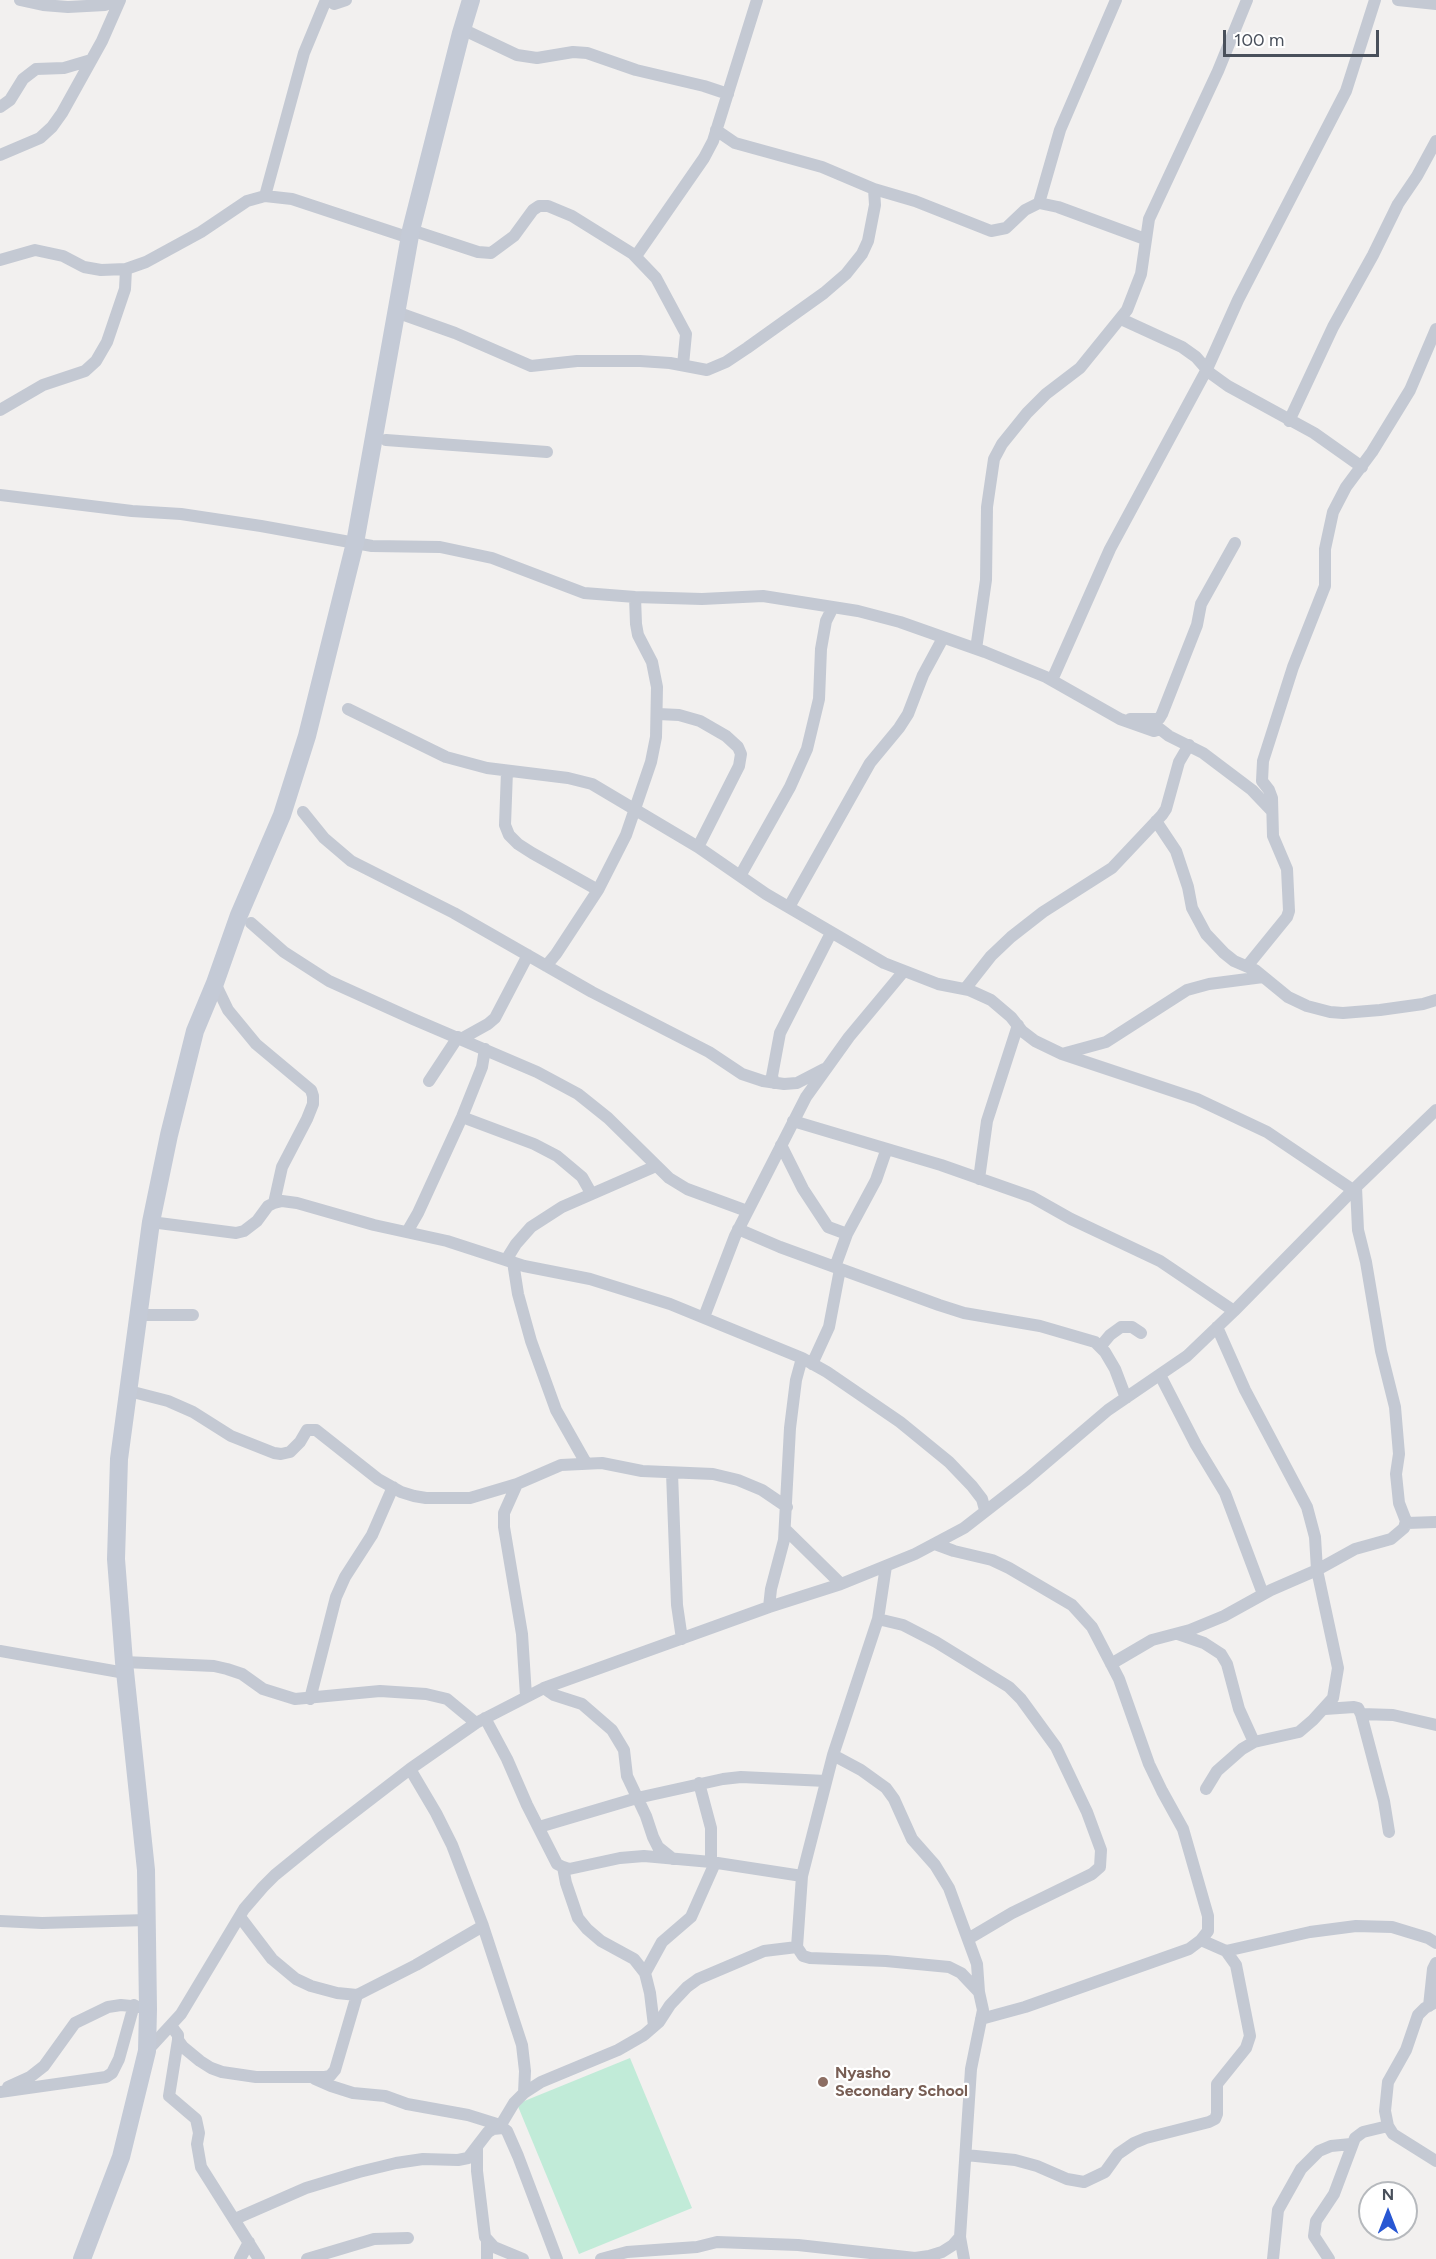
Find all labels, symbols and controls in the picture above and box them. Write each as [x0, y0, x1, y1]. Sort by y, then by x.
scale bar [1226, 18, 1382, 56]
text: 100 m [1234, 29, 1284, 51]
place label: Nyasho Secondary School [835, 2063, 968, 2101]
marker: Nyasho Secondary School [816, 2075, 830, 2089]
north arrow [1358, 2181, 1418, 2241]
text: N [1382, 2185, 1394, 2204]

